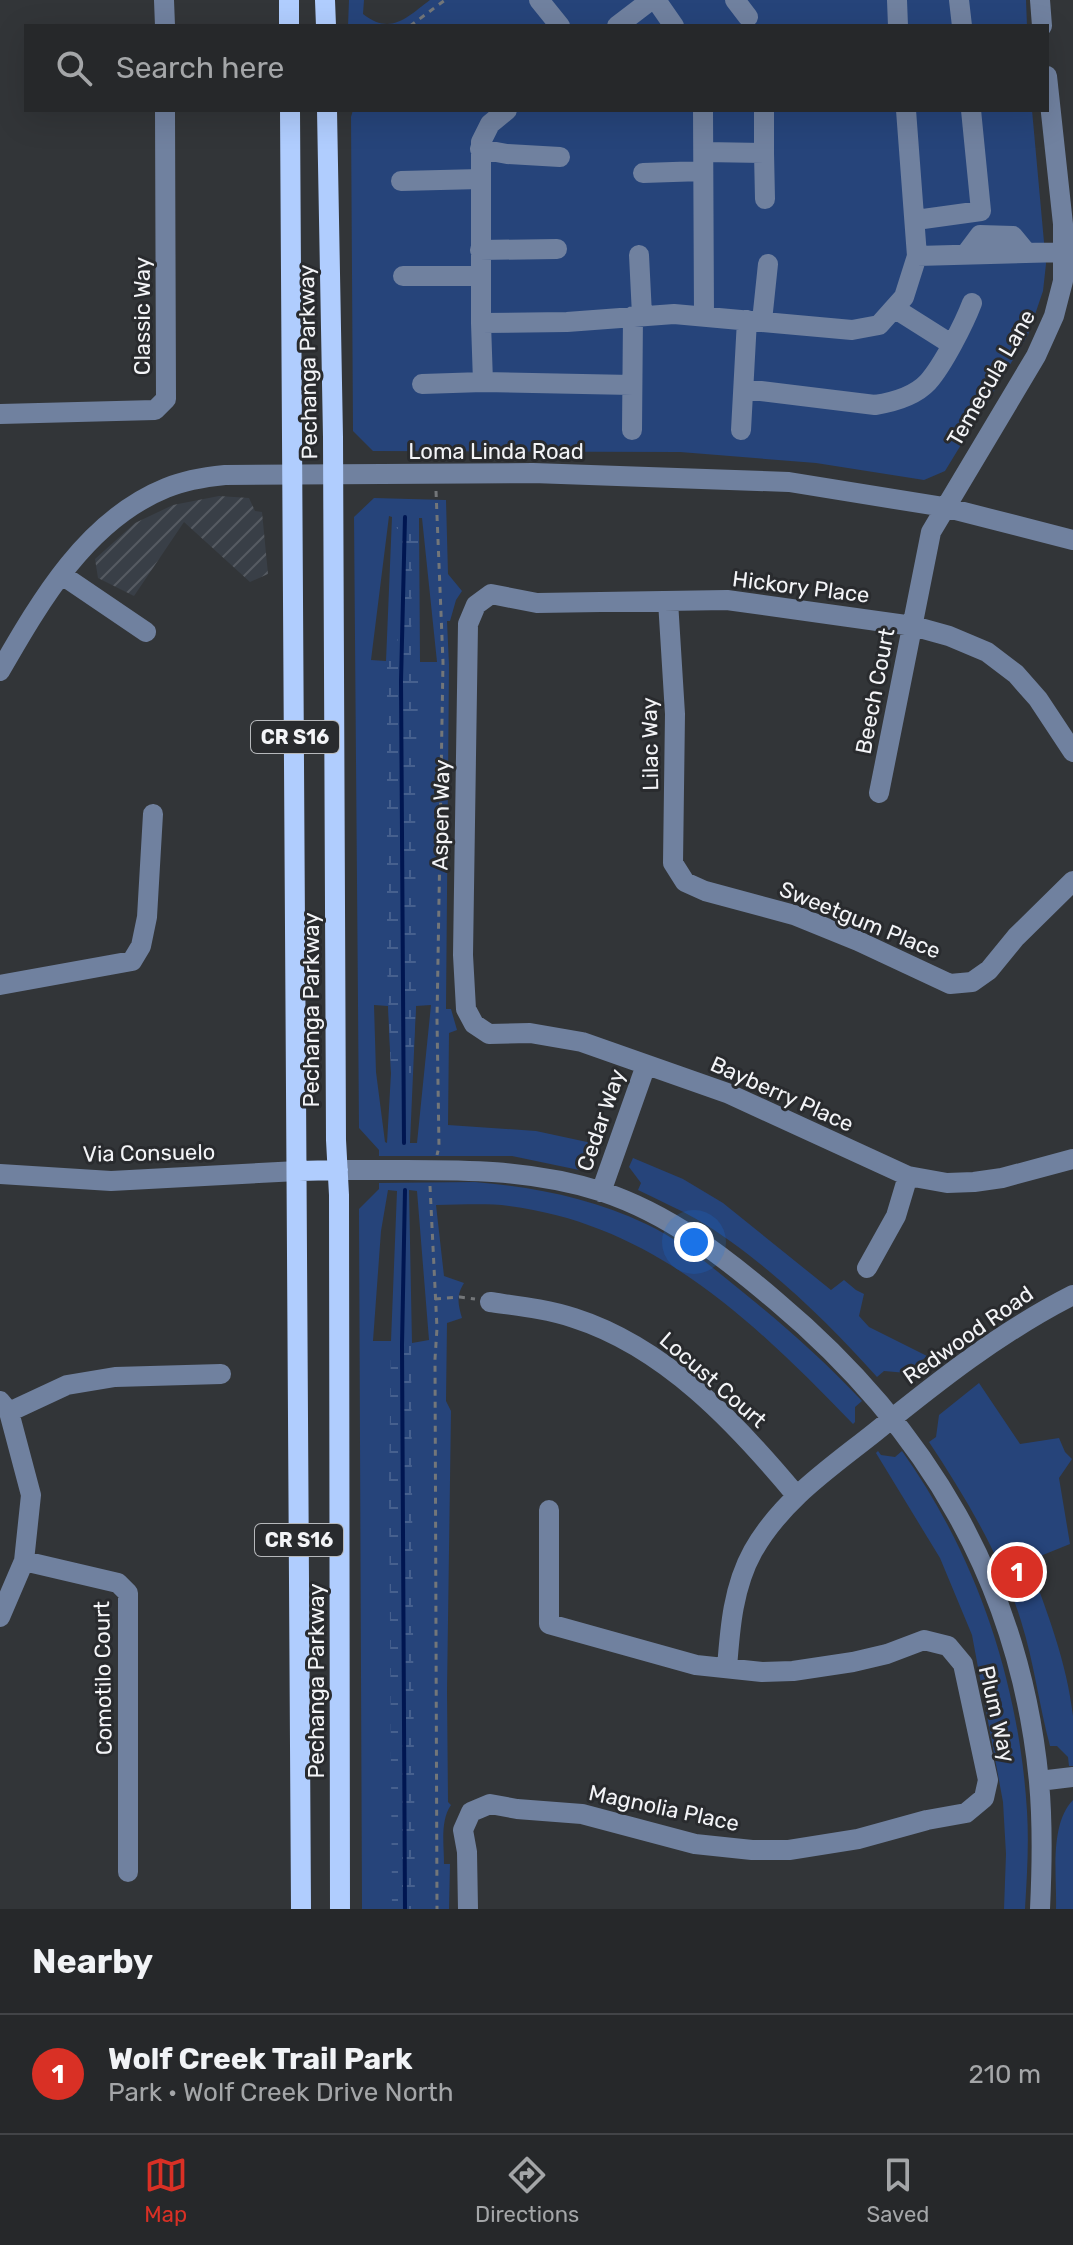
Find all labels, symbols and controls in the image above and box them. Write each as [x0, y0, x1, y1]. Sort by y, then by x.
search box [24, 24, 1049, 112]
icon: search [52, 46, 96, 90]
text: Search here [116, 50, 284, 86]
street label: Classic Way [129, 257, 156, 375]
street label: Pechanga Parkway [293, 264, 323, 460]
street label: Temecula Lane [941, 305, 1041, 451]
street label: Loma Linda Road [408, 438, 584, 465]
street label: Hickory Place [731, 565, 871, 609]
street label: Beech Court [850, 625, 901, 756]
street label: Lilac Way [636, 697, 664, 791]
road number: CR S16 [251, 721, 339, 753]
street label: Aspen Way [427, 759, 455, 871]
street label: Sweetgum Place [775, 875, 945, 965]
street label: Pechanga Parkway [298, 912, 325, 1108]
street label: Bayberry Place [706, 1050, 858, 1138]
street label: Cedar Way [571, 1065, 631, 1175]
street label: Via Consuelo [82, 1138, 216, 1168]
your location [674, 1222, 714, 1262]
street label: Redwood Road [898, 1280, 1038, 1390]
street label: Locust Court [654, 1326, 772, 1434]
road number: CR S16 [255, 1524, 343, 1556]
pin: 1 [991, 1542, 1043, 1602]
street label: Pechanga Parkway [303, 1583, 330, 1779]
street label: Comotilo Court [88, 1600, 118, 1755]
street label: Plum Way [973, 1663, 1021, 1765]
street label: Magnolia Place [586, 1779, 742, 1837]
text: Nearby [32, 1941, 153, 1982]
text: Wolf Creek Trail Park [108, 2041, 412, 2077]
text: 1 [52, 2059, 64, 2090]
text: 210 m [969, 2059, 1041, 2090]
text: Park · Wolf Creek Drive North [108, 2077, 453, 2108]
tab: Map [144, 2153, 188, 2228]
tab: Directions [475, 2153, 579, 2228]
tab: Saved [867, 2153, 929, 2228]

